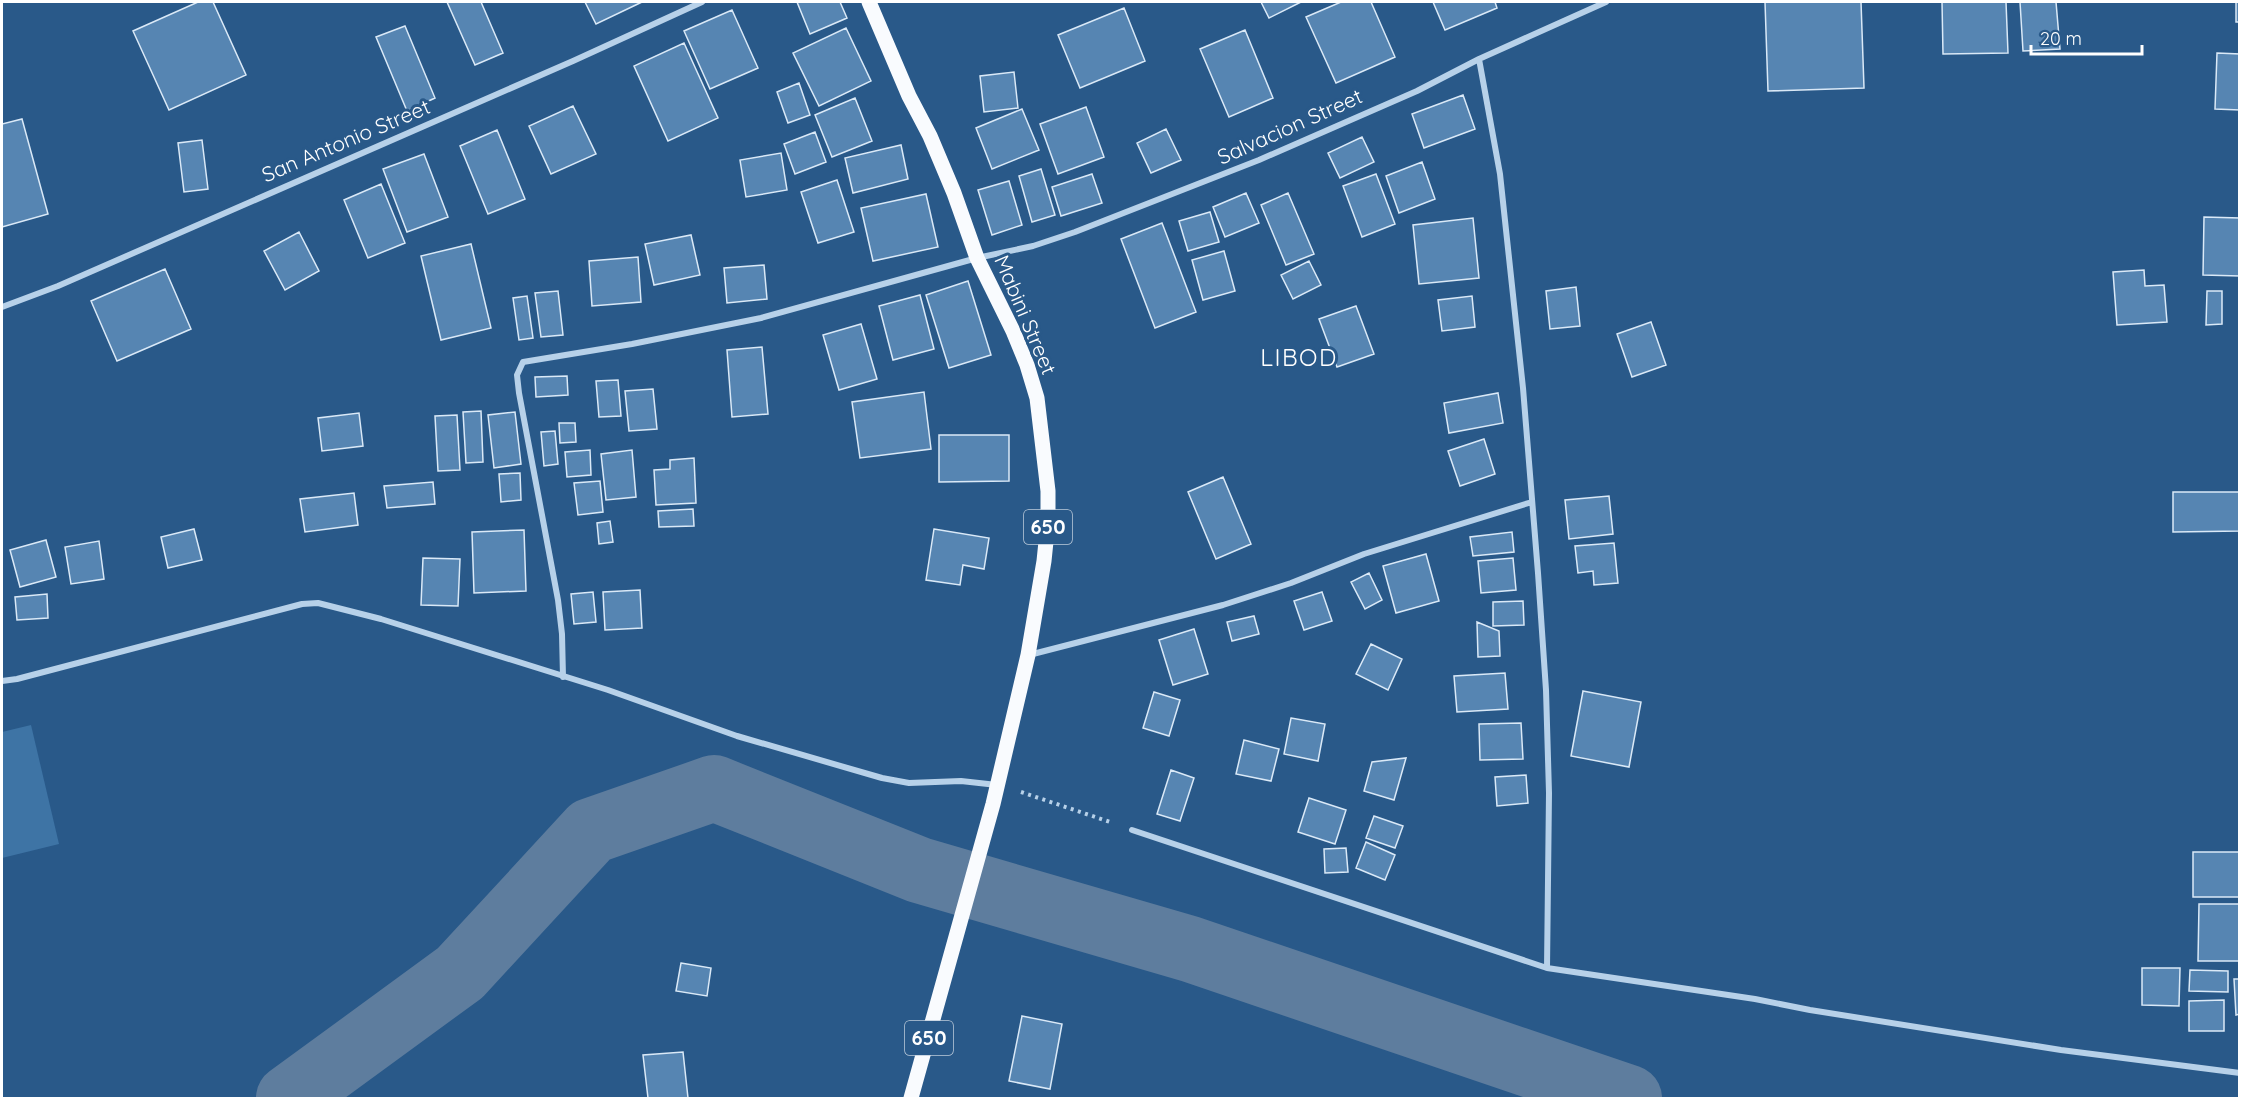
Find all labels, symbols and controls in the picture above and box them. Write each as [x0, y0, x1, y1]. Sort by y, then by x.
scale bar [2031, 18, 2142, 56]
text: 20 m [2040, 27, 2082, 50]
street label: Salvacion Street [1213, 82, 1366, 170]
street label: San Antonio Street [258, 93, 434, 187]
street label: Mabini Street [989, 251, 1063, 378]
district label: LIBOD [1260, 342, 1338, 372]
road number: 650 [1024, 510, 1072, 544]
road number: 650 [905, 1021, 953, 1055]

